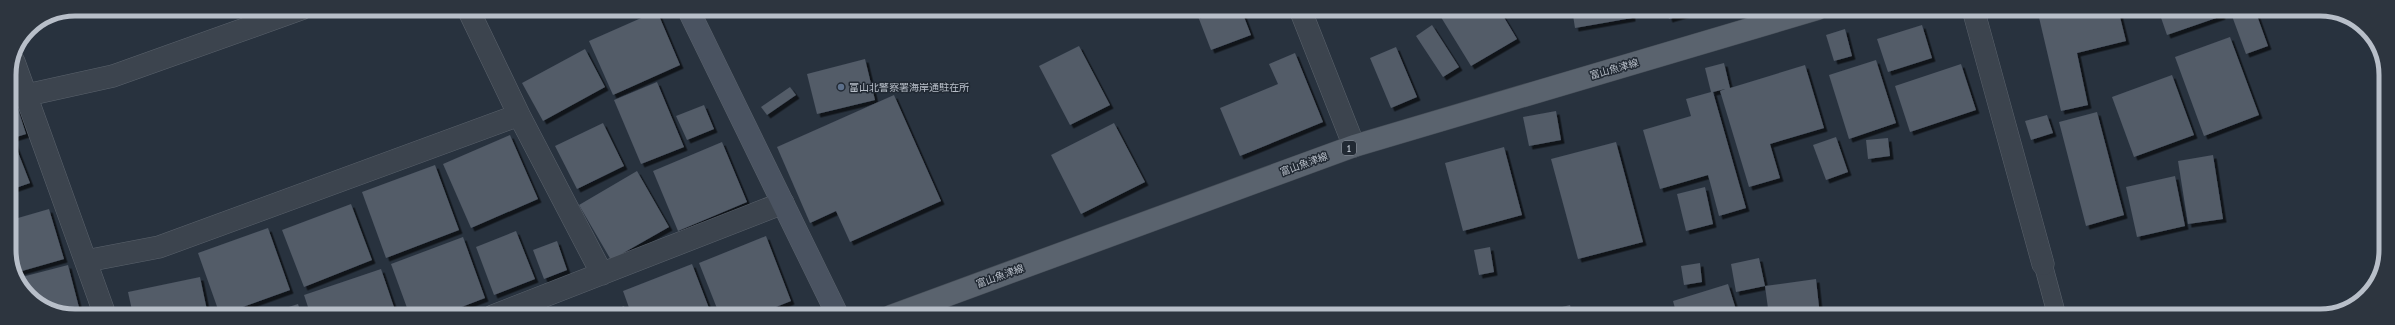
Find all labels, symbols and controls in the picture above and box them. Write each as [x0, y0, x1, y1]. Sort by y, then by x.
street label: 富山魚津線 [1588, 56, 1640, 82]
place label: 富山北警察署海岸通駐在所 [849, 81, 969, 94]
marker: 富山北警察署海岸通駐在所 [836, 82, 846, 92]
road number: 1 [1342, 141, 1356, 155]
street label: 富山魚津線 [1278, 149, 1330, 179]
street label: 富山魚津線 [974, 261, 1026, 291]

